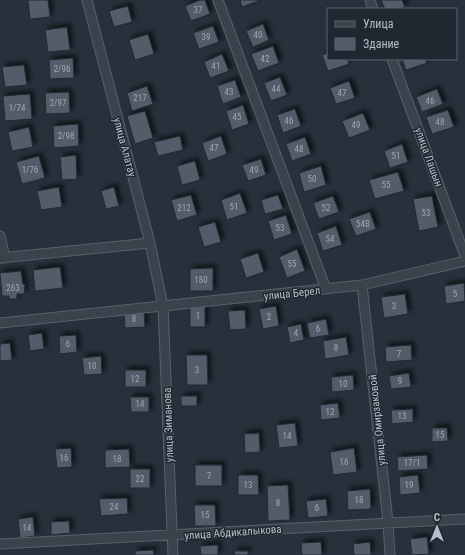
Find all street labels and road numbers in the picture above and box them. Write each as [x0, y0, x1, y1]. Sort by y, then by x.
street label: улица Алатау [110, 116, 139, 179]
street label: улица Лашын [412, 126, 445, 189]
street label: улица Берел [263, 284, 321, 303]
street label: улица Омирзаковой [366, 374, 389, 466]
street label: улица Зиманова [161, 387, 176, 463]
street label: улица Абдикалыкова [184, 523, 282, 542]

